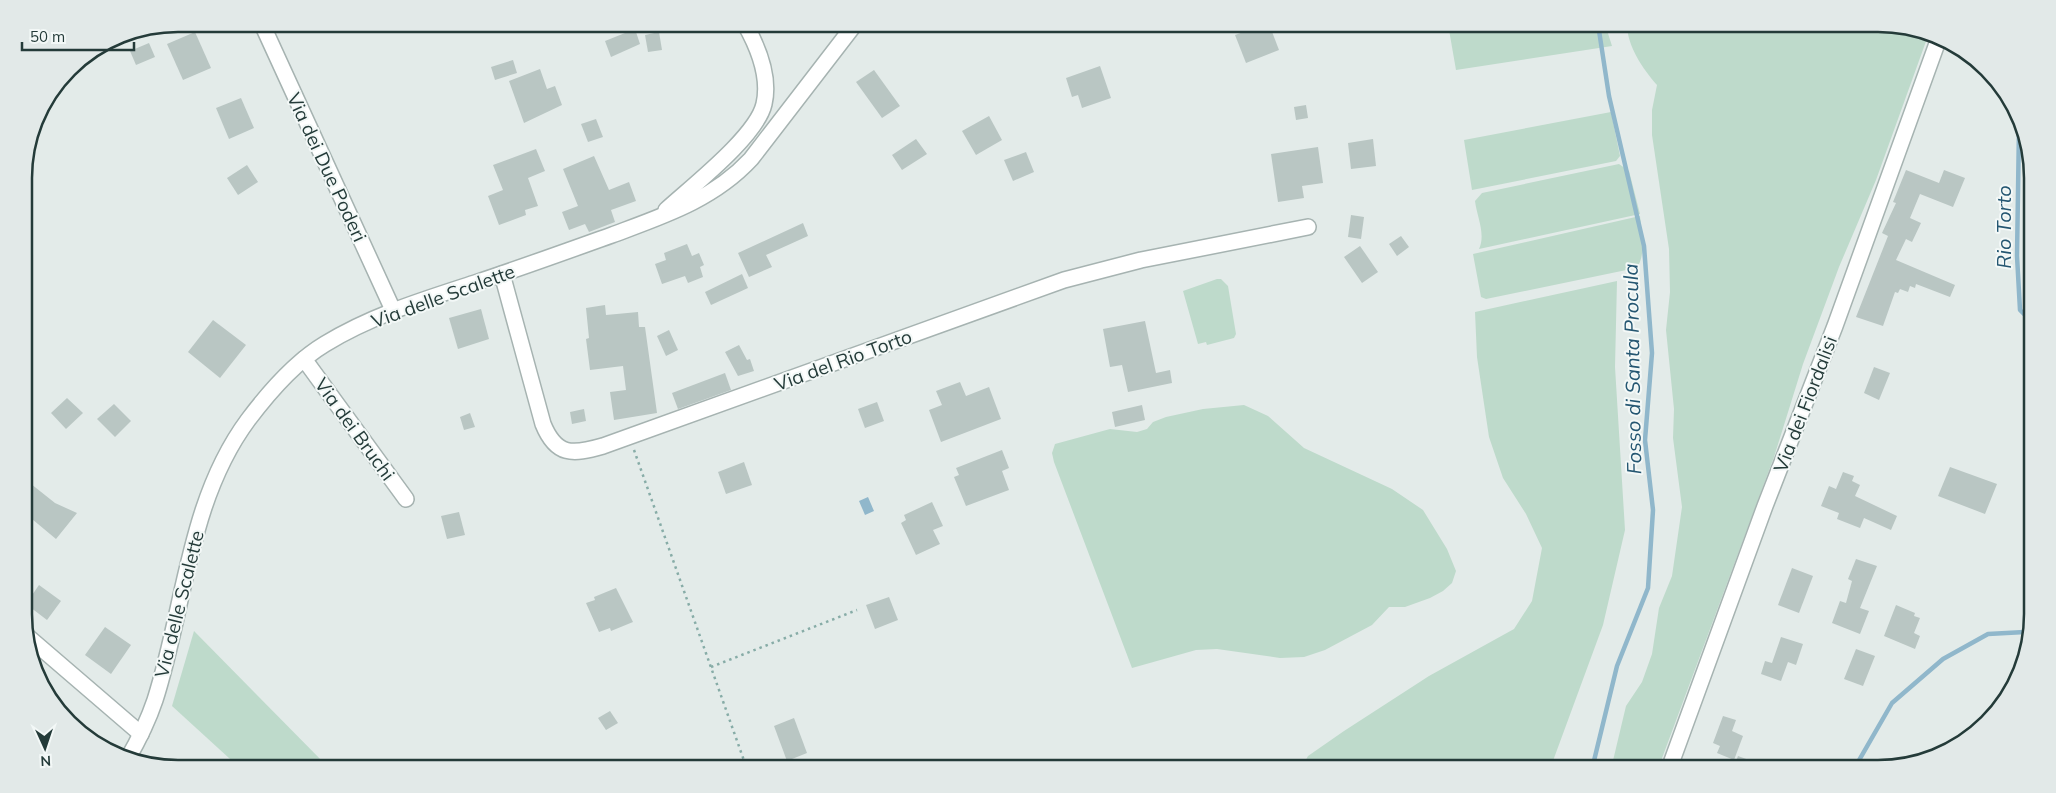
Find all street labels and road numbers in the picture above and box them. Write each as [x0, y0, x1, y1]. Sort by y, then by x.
street label: Via dei Due Poderi [282, 89, 372, 245]
street label: Via delle Scalette [368, 259, 518, 333]
street label: Via del Rio Torto [771, 324, 915, 396]
street label: Via dei Fiordalisi [1768, 332, 1842, 476]
street label: Via dei Bruchi [310, 373, 400, 485]
street label: Via delle Scalette [149, 528, 209, 680]

